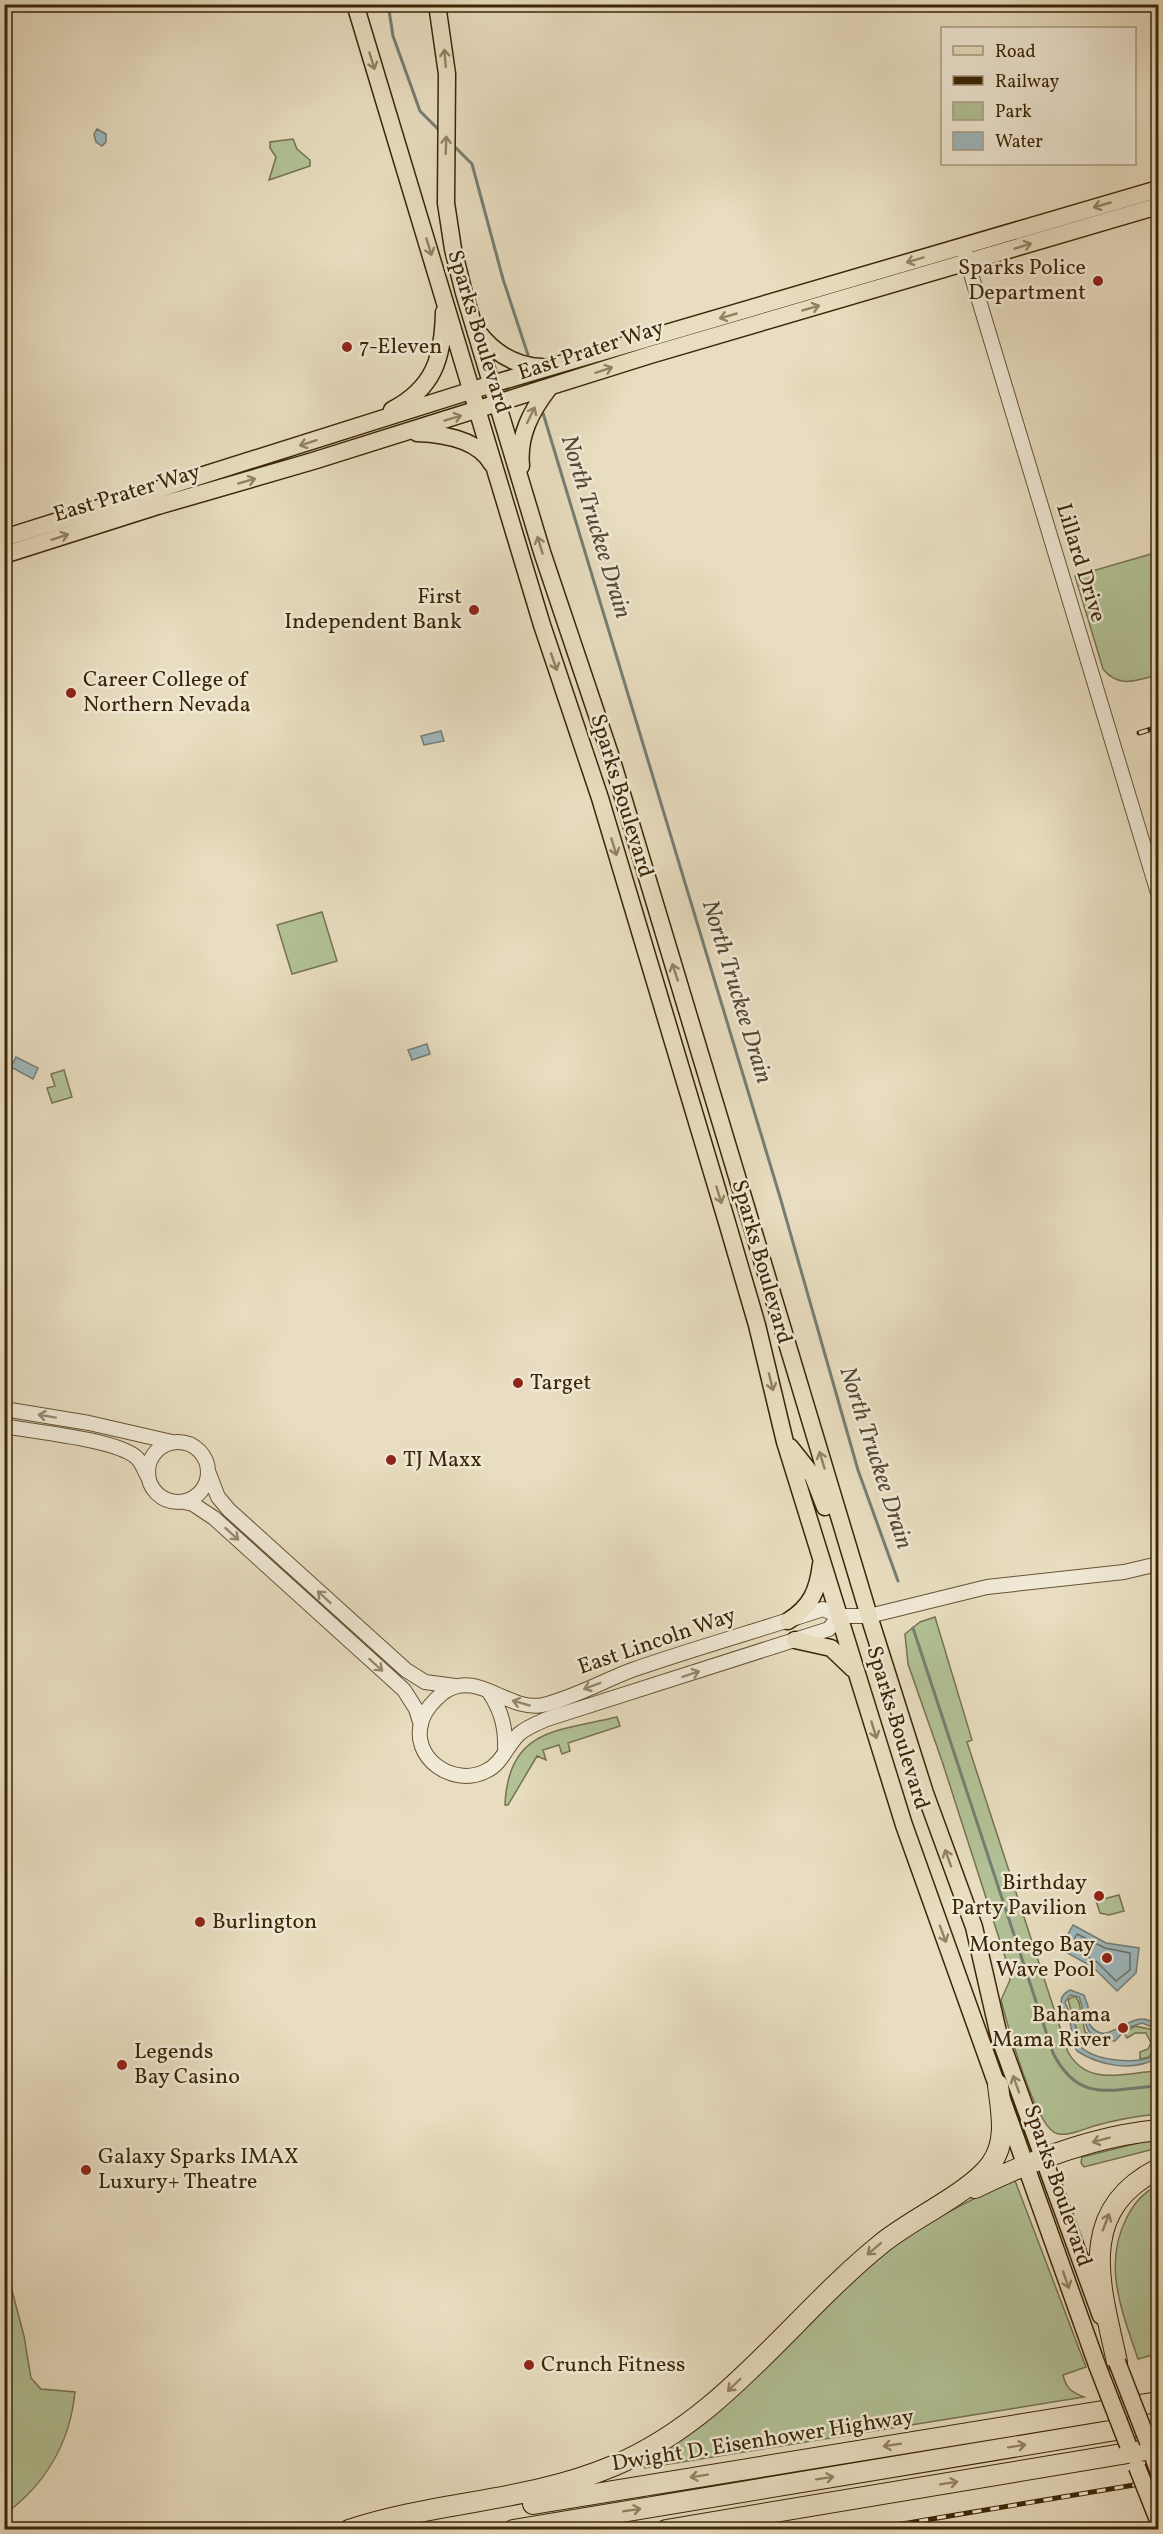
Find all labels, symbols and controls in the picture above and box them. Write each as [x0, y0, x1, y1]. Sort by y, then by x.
legend [941, 27, 1136, 165]
text: Road [995, 40, 1036, 65]
one-way arrow [439, 49, 450, 69]
one-way arrow [367, 51, 378, 70]
text: Railway [995, 70, 1059, 95]
text: Park [995, 100, 1032, 125]
text: Water [995, 130, 1043, 155]
one-way arrow [441, 136, 452, 156]
one-way arrow [1093, 200, 1112, 211]
one-way arrow [424, 237, 435, 256]
one-way arrow [1013, 240, 1032, 251]
street label: Sparks Boulevard [438, 246, 518, 418]
place label: Sparks Police Department [958, 253, 1086, 309]
one-way arrow [906, 255, 925, 266]
marker: Sparks Police Department [1091, 274, 1105, 288]
one-way arrow [801, 302, 820, 313]
one-way arrow [719, 310, 738, 322]
street label: East Prater Way [514, 313, 668, 389]
place label: 7-Eleven [359, 332, 442, 363]
marker: 7-Eleven [340, 340, 354, 354]
one-way arrow [594, 363, 613, 374]
one-way arrow [526, 407, 537, 425]
one-way arrow [443, 411, 462, 422]
water label: North Truckee Drain [551, 431, 639, 623]
one-way arrow [299, 438, 318, 449]
street label: East Prater Way [50, 457, 204, 531]
one-way arrow [237, 475, 256, 486]
street label: Lillard Drive [1047, 500, 1113, 626]
one-way arrow [50, 531, 69, 542]
one-way arrow [534, 536, 545, 555]
place label: First Independent Bank [284, 582, 462, 638]
marker: First Independent Bank [467, 603, 481, 617]
one-way arrow [550, 652, 561, 671]
place label: Career College of Northern Nevada [83, 665, 251, 721]
marker: Career College of Northern Nevada [64, 686, 78, 700]
street label: Sparks Boulevard [581, 710, 661, 882]
one-way arrow [609, 838, 620, 857]
water label: North Truckee Drain [692, 896, 780, 1088]
one-way arrow [668, 962, 679, 981]
street label: Sparks Boulevard [723, 1176, 799, 1348]
one-way arrow [714, 1185, 725, 1204]
water label: North Truckee Drain [829, 1362, 921, 1554]
place label: Target [530, 1368, 591, 1399]
one-way arrow [765, 1372, 777, 1391]
marker: Target [511, 1376, 525, 1390]
one-way arrow [37, 1410, 57, 1421]
place label: TJ Maxx [403, 1445, 482, 1476]
one-way arrow [816, 1451, 827, 1470]
marker: TJ Maxx [384, 1453, 398, 1467]
one-way arrow [224, 1527, 239, 1541]
one-way arrow [317, 1590, 332, 1604]
street label: East Lincoln Way [574, 1600, 740, 1684]
street label: Sparks Boulevard [857, 1642, 937, 1814]
one-way arrow [368, 1658, 383, 1672]
one-way arrow [682, 1668, 701, 1679]
one-way arrow [584, 1681, 602, 1692]
one-way arrow [512, 1697, 531, 1708]
one-way arrow [869, 1720, 880, 1739]
one-way arrow [942, 1849, 953, 1868]
place label: Birthday Party Pavilion [951, 1868, 1087, 1924]
marker: Birthday Party Pavilion [1092, 1889, 1106, 1903]
place label: Burlington [212, 1907, 317, 1938]
marker: Burlington [193, 1915, 207, 1929]
one-way arrow [938, 1925, 949, 1943]
place label: Montego Bay Wave Pool [969, 1930, 1095, 1986]
marker: Montego Bay Wave Pool [1100, 1951, 1114, 1965]
place label: Bahama Mama River [992, 2000, 1111, 2056]
marker: Bahama Mama River [1116, 2021, 1130, 2035]
place label: Legends Bay Casino [134, 2037, 240, 2093]
marker: Legends Bay Casino [115, 2058, 129, 2072]
one-way arrow [1010, 2076, 1021, 2094]
street label: Sparks Boulevard [1015, 2101, 1099, 2271]
one-way arrow [1092, 2135, 1111, 2146]
place label: Galaxy Sparks IMAX Luxury+ Theatre [98, 2142, 299, 2198]
marker: Galaxy Sparks IMAX Luxury+ Theatre [79, 2163, 93, 2177]
one-way arrow [1101, 2213, 1112, 2232]
one-way arrow [867, 2242, 882, 2256]
one-way arrow [1062, 2270, 1073, 2289]
place label: Crunch Fitness [541, 2350, 685, 2381]
marker: Crunch Fitness [522, 2358, 536, 2372]
one-way arrow [727, 2378, 742, 2392]
street label: Dwight D. Eisenhower Highway [610, 2402, 916, 2480]
one-way arrow [882, 2439, 902, 2450]
one-way arrow [1007, 2441, 1027, 2452]
one-way arrow [690, 2471, 710, 2482]
one-way arrow [814, 2473, 834, 2484]
one-way arrow [939, 2478, 959, 2489]
one-way arrow [622, 2504, 642, 2515]

